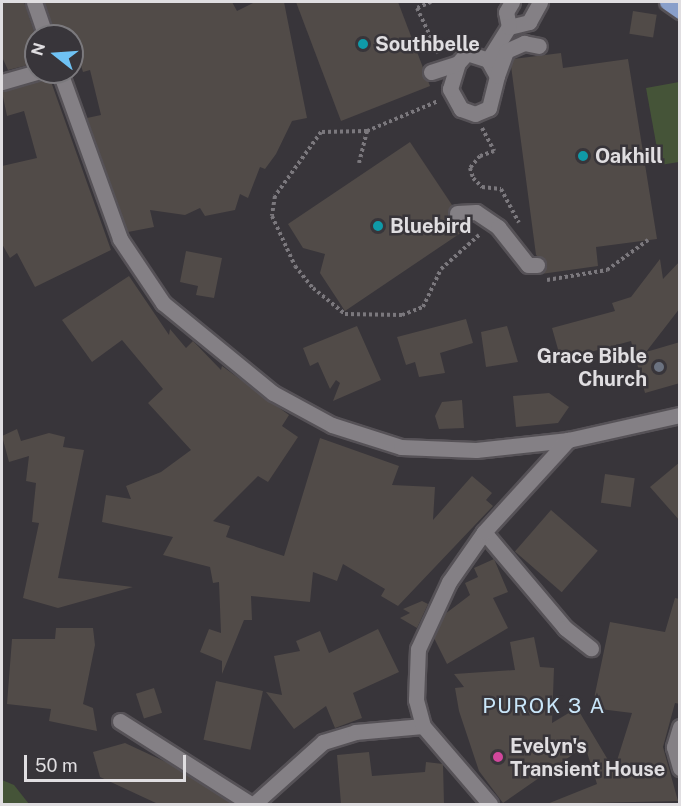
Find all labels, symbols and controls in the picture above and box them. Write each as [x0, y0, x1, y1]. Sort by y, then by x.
north arrow [24, 24, 84, 84]
place label: Southbelle [375, 32, 480, 56]
marker: Southbelle [356, 37, 370, 51]
text: N [27, 40, 49, 58]
place label: Oakhill [595, 144, 663, 168]
marker: Oakhill [576, 149, 590, 163]
place label: Bluebird [390, 214, 472, 238]
marker: Bluebird [371, 219, 385, 233]
place label: Grace Bible Church [537, 344, 647, 391]
marker: Grace Bible Church [652, 360, 666, 374]
district label: PUROK 3 A [482, 693, 606, 719]
place label: Evelyn's Transient House [510, 734, 665, 781]
scale bar [27, 743, 189, 781]
marker: Evelyn's Transient House [491, 750, 505, 764]
text: 50 m [35, 755, 78, 776]

